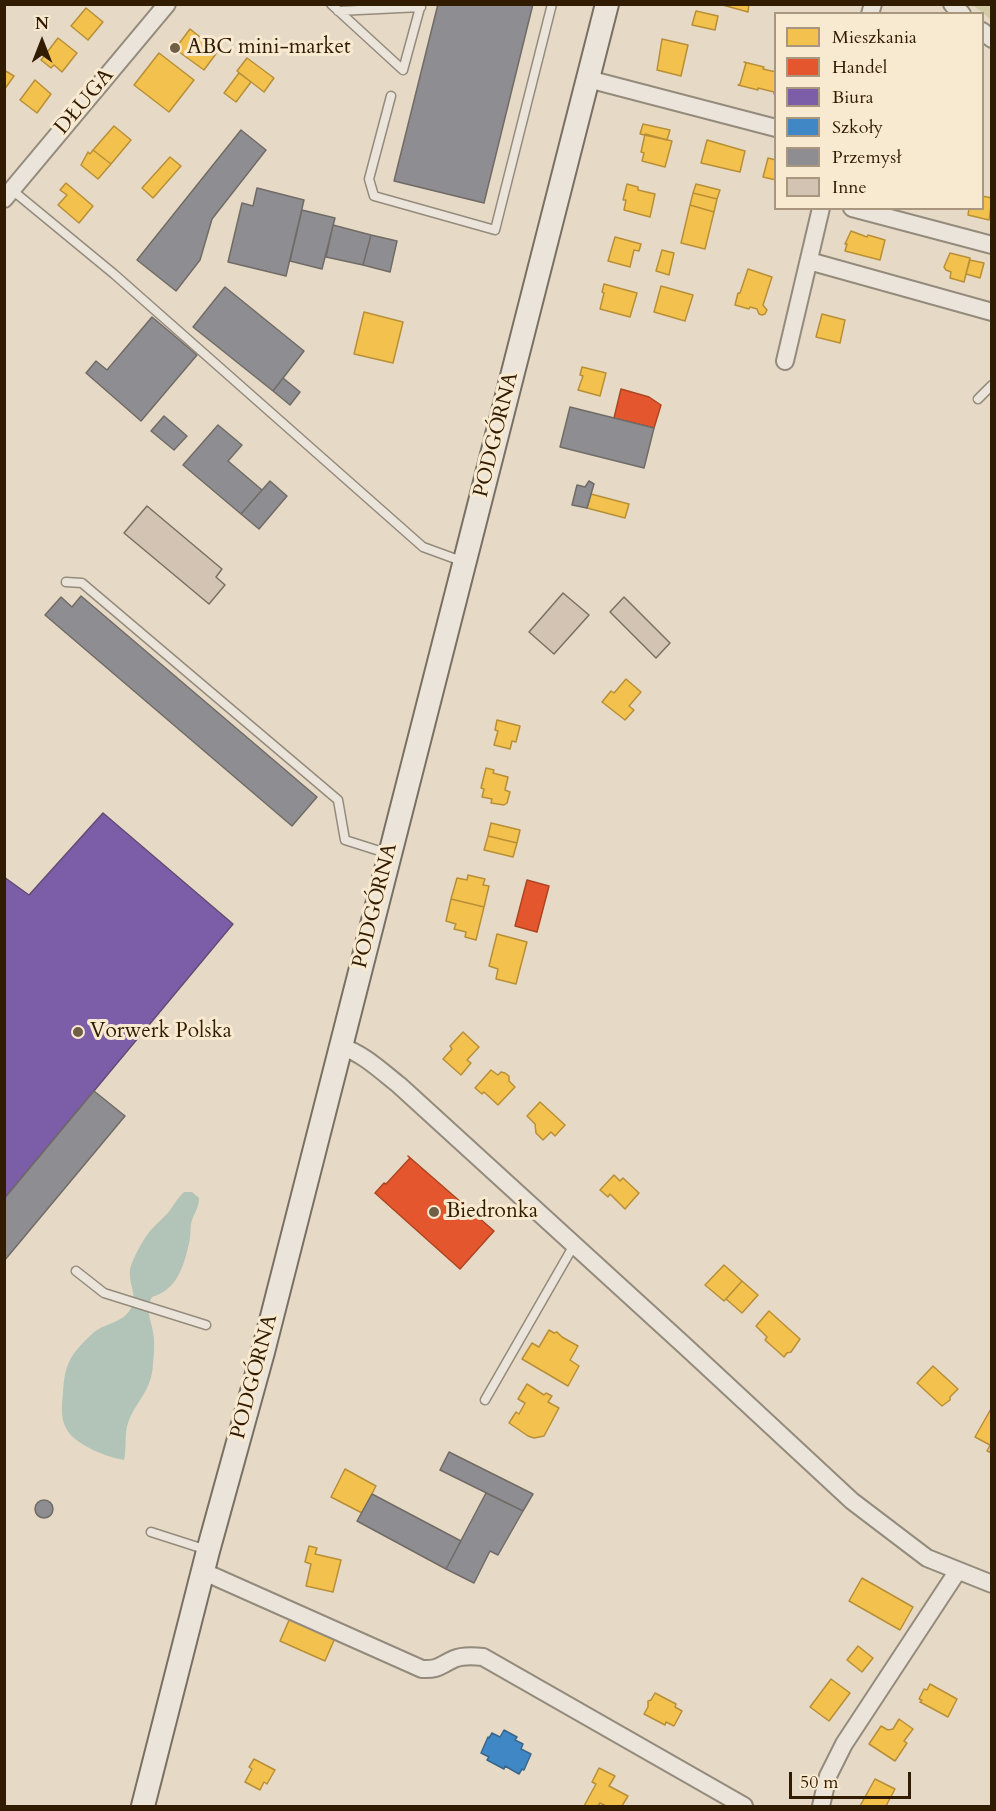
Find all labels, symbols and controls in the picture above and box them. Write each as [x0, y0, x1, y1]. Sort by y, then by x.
north arrow [12, 12, 72, 72]
legend [774, 12, 984, 210]
text: N [35, 13, 49, 35]
text: Mieszkania [832, 25, 917, 50]
place label: ABC mini-market [187, 35, 351, 61]
marker: ABC mini-market [168, 41, 182, 55]
text: Handel [832, 55, 887, 80]
street label: DŁUGA [50, 64, 120, 140]
text: Biura [832, 85, 874, 110]
text: Szkoły [832, 115, 883, 140]
text: Przemysł [832, 145, 901, 170]
text: Inne [832, 175, 867, 200]
street label: PODGÓRNA [469, 370, 525, 500]
street label: PODGÓRNA [348, 841, 404, 971]
place label: Vorwerk Polska [90, 1019, 232, 1045]
marker: Vorwerk Polska [71, 1025, 85, 1039]
place label: Biedronka [446, 1199, 538, 1225]
marker: Biedronka [427, 1205, 441, 1219]
street label: PODGÓRNA [226, 1312, 284, 1442]
scale bar [792, 1760, 914, 1798]
text: 50 m [800, 1770, 839, 1795]

